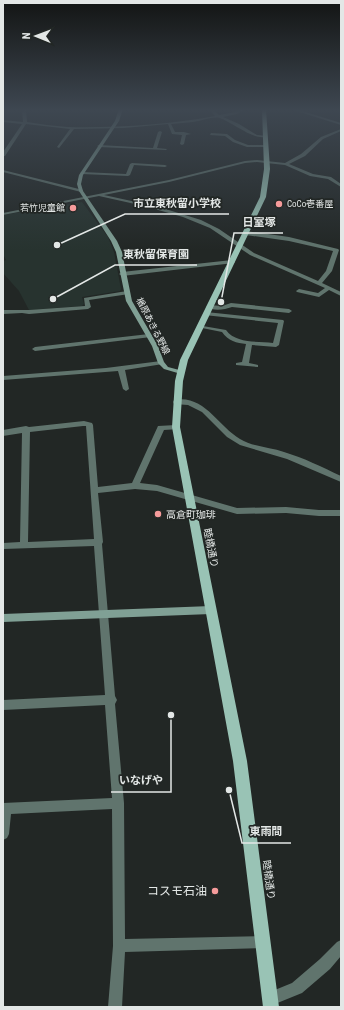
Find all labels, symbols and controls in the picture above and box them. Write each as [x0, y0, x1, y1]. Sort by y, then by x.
north arrow [16, 16, 56, 56]
text: N [20, 32, 33, 39]
callout: 市立東秋留小学校 [125, 191, 229, 214]
text: 市立東秋留小学校 [133, 197, 221, 210]
marker: CoCo壱番屋 [274, 199, 284, 209]
place label: CoCo壱番屋 [287, 199, 333, 209]
place label: 若竹児童館 [20, 203, 65, 213]
marker: 若竹児童館 [68, 203, 78, 213]
callout: 日室塚 [234, 210, 283, 233]
text: 日室塚 [243, 216, 276, 229]
callout: 東秋留保育園 [115, 242, 197, 265]
text: 東秋留保育園 [123, 248, 189, 261]
street label: 楢原あきる野線 [134, 296, 172, 357]
marker: 高倉町珈琲 [153, 509, 163, 519]
place label: 高倉町珈琲 [166, 509, 216, 520]
street label: 睦橋通り [202, 527, 220, 569]
callout: いなげや [111, 769, 171, 792]
text: いなげや [119, 774, 163, 787]
callout: 東雨間 [242, 820, 291, 843]
text: 東雨間 [250, 825, 283, 838]
street label: 睦橋通り [261, 859, 277, 901]
place label: コスモ石油 [147, 884, 207, 898]
marker: コスモ石油 [210, 886, 220, 896]

